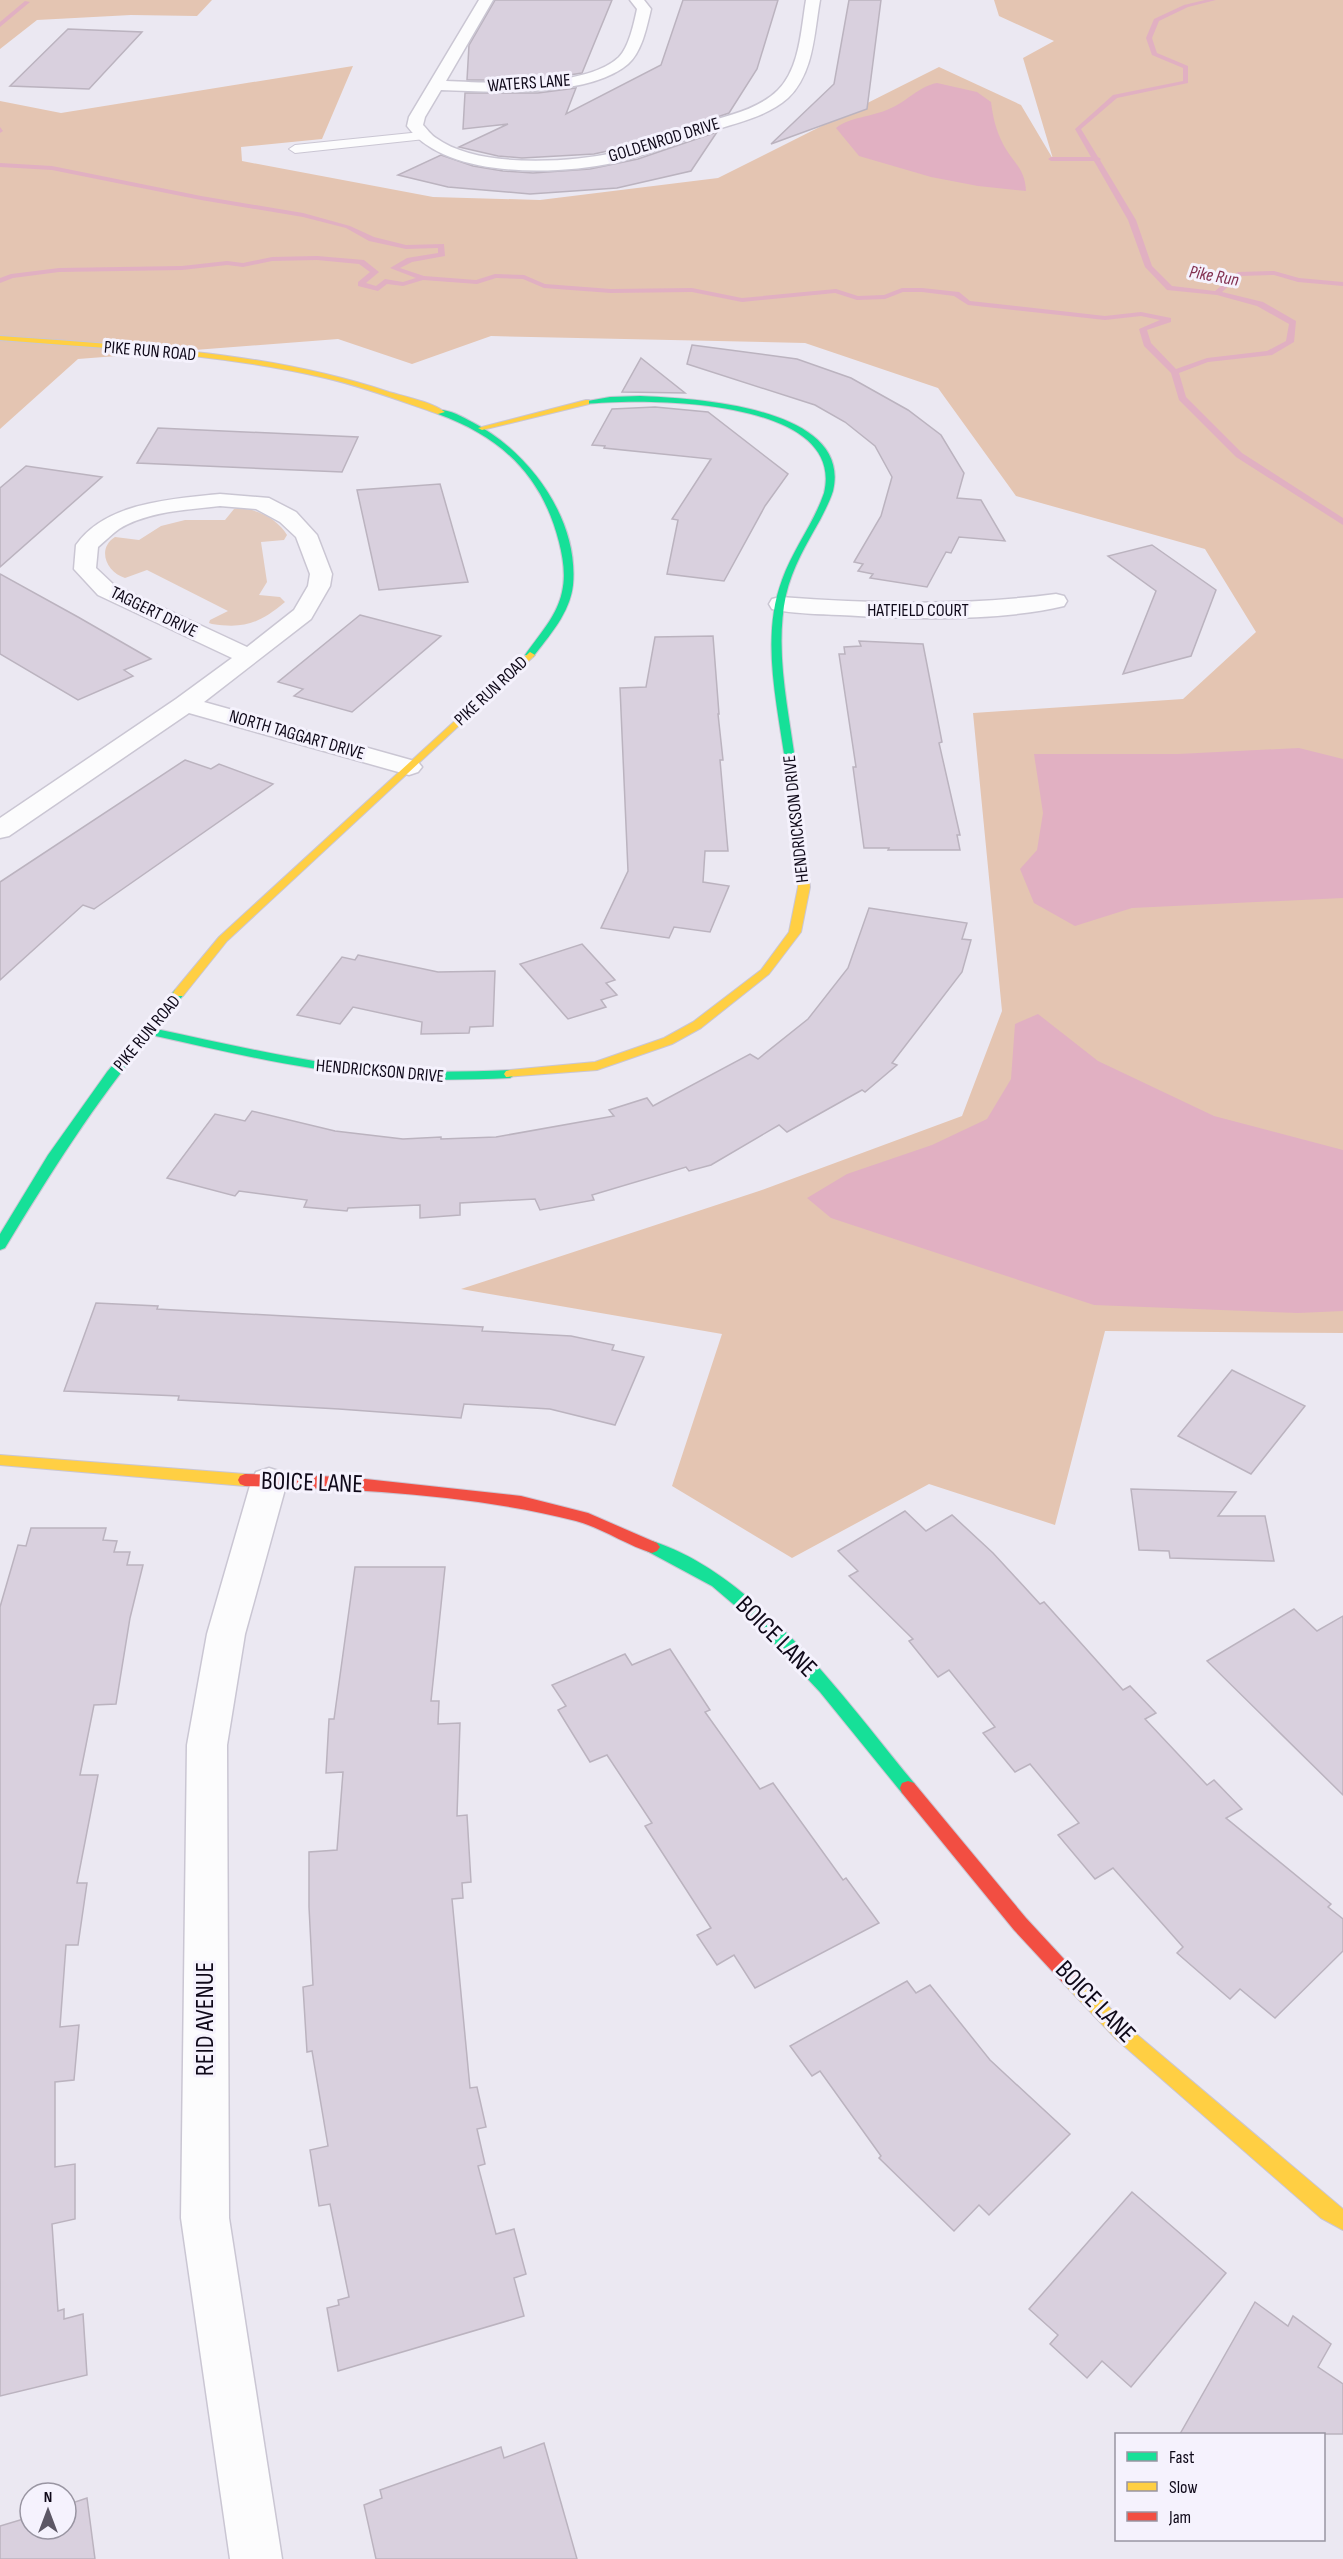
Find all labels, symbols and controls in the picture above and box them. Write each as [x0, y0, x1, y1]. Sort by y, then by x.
street label: WATERS LANE [487, 70, 571, 96]
street label: GOLDENROD DRIVE [606, 113, 722, 167]
water label: Pike Run [1188, 261, 1241, 291]
street label: PIKE RUN ROAD [103, 337, 197, 365]
street label: TAGGERT DRIVE [107, 582, 201, 642]
street label: HATFIELD COURT [867, 600, 969, 621]
street label: PIKE RUN ROAD [450, 652, 532, 730]
street label: NORTH TAGGART DRIVE [227, 706, 367, 764]
street label: HENDRICKSON DRIVE [779, 754, 813, 884]
street label: PIKE RUN ROAD [109, 991, 185, 1075]
street label: HENDRICKSON DRIVE [315, 1055, 445, 1087]
street label: BOICE LANE [260, 1466, 364, 1500]
street label: BOICE LANE [729, 1590, 823, 1684]
street label: BOICE LANE [1048, 1955, 1142, 2049]
street label: REID AVENUE [190, 1962, 221, 2076]
legend [1115, 2433, 1325, 2541]
text: Fast [1169, 2447, 1195, 2468]
text: Slow [1169, 2477, 1198, 2498]
north arrow [18, 2481, 78, 2541]
text: N [44, 2488, 52, 2507]
text: Jam [1168, 2507, 1191, 2528]

